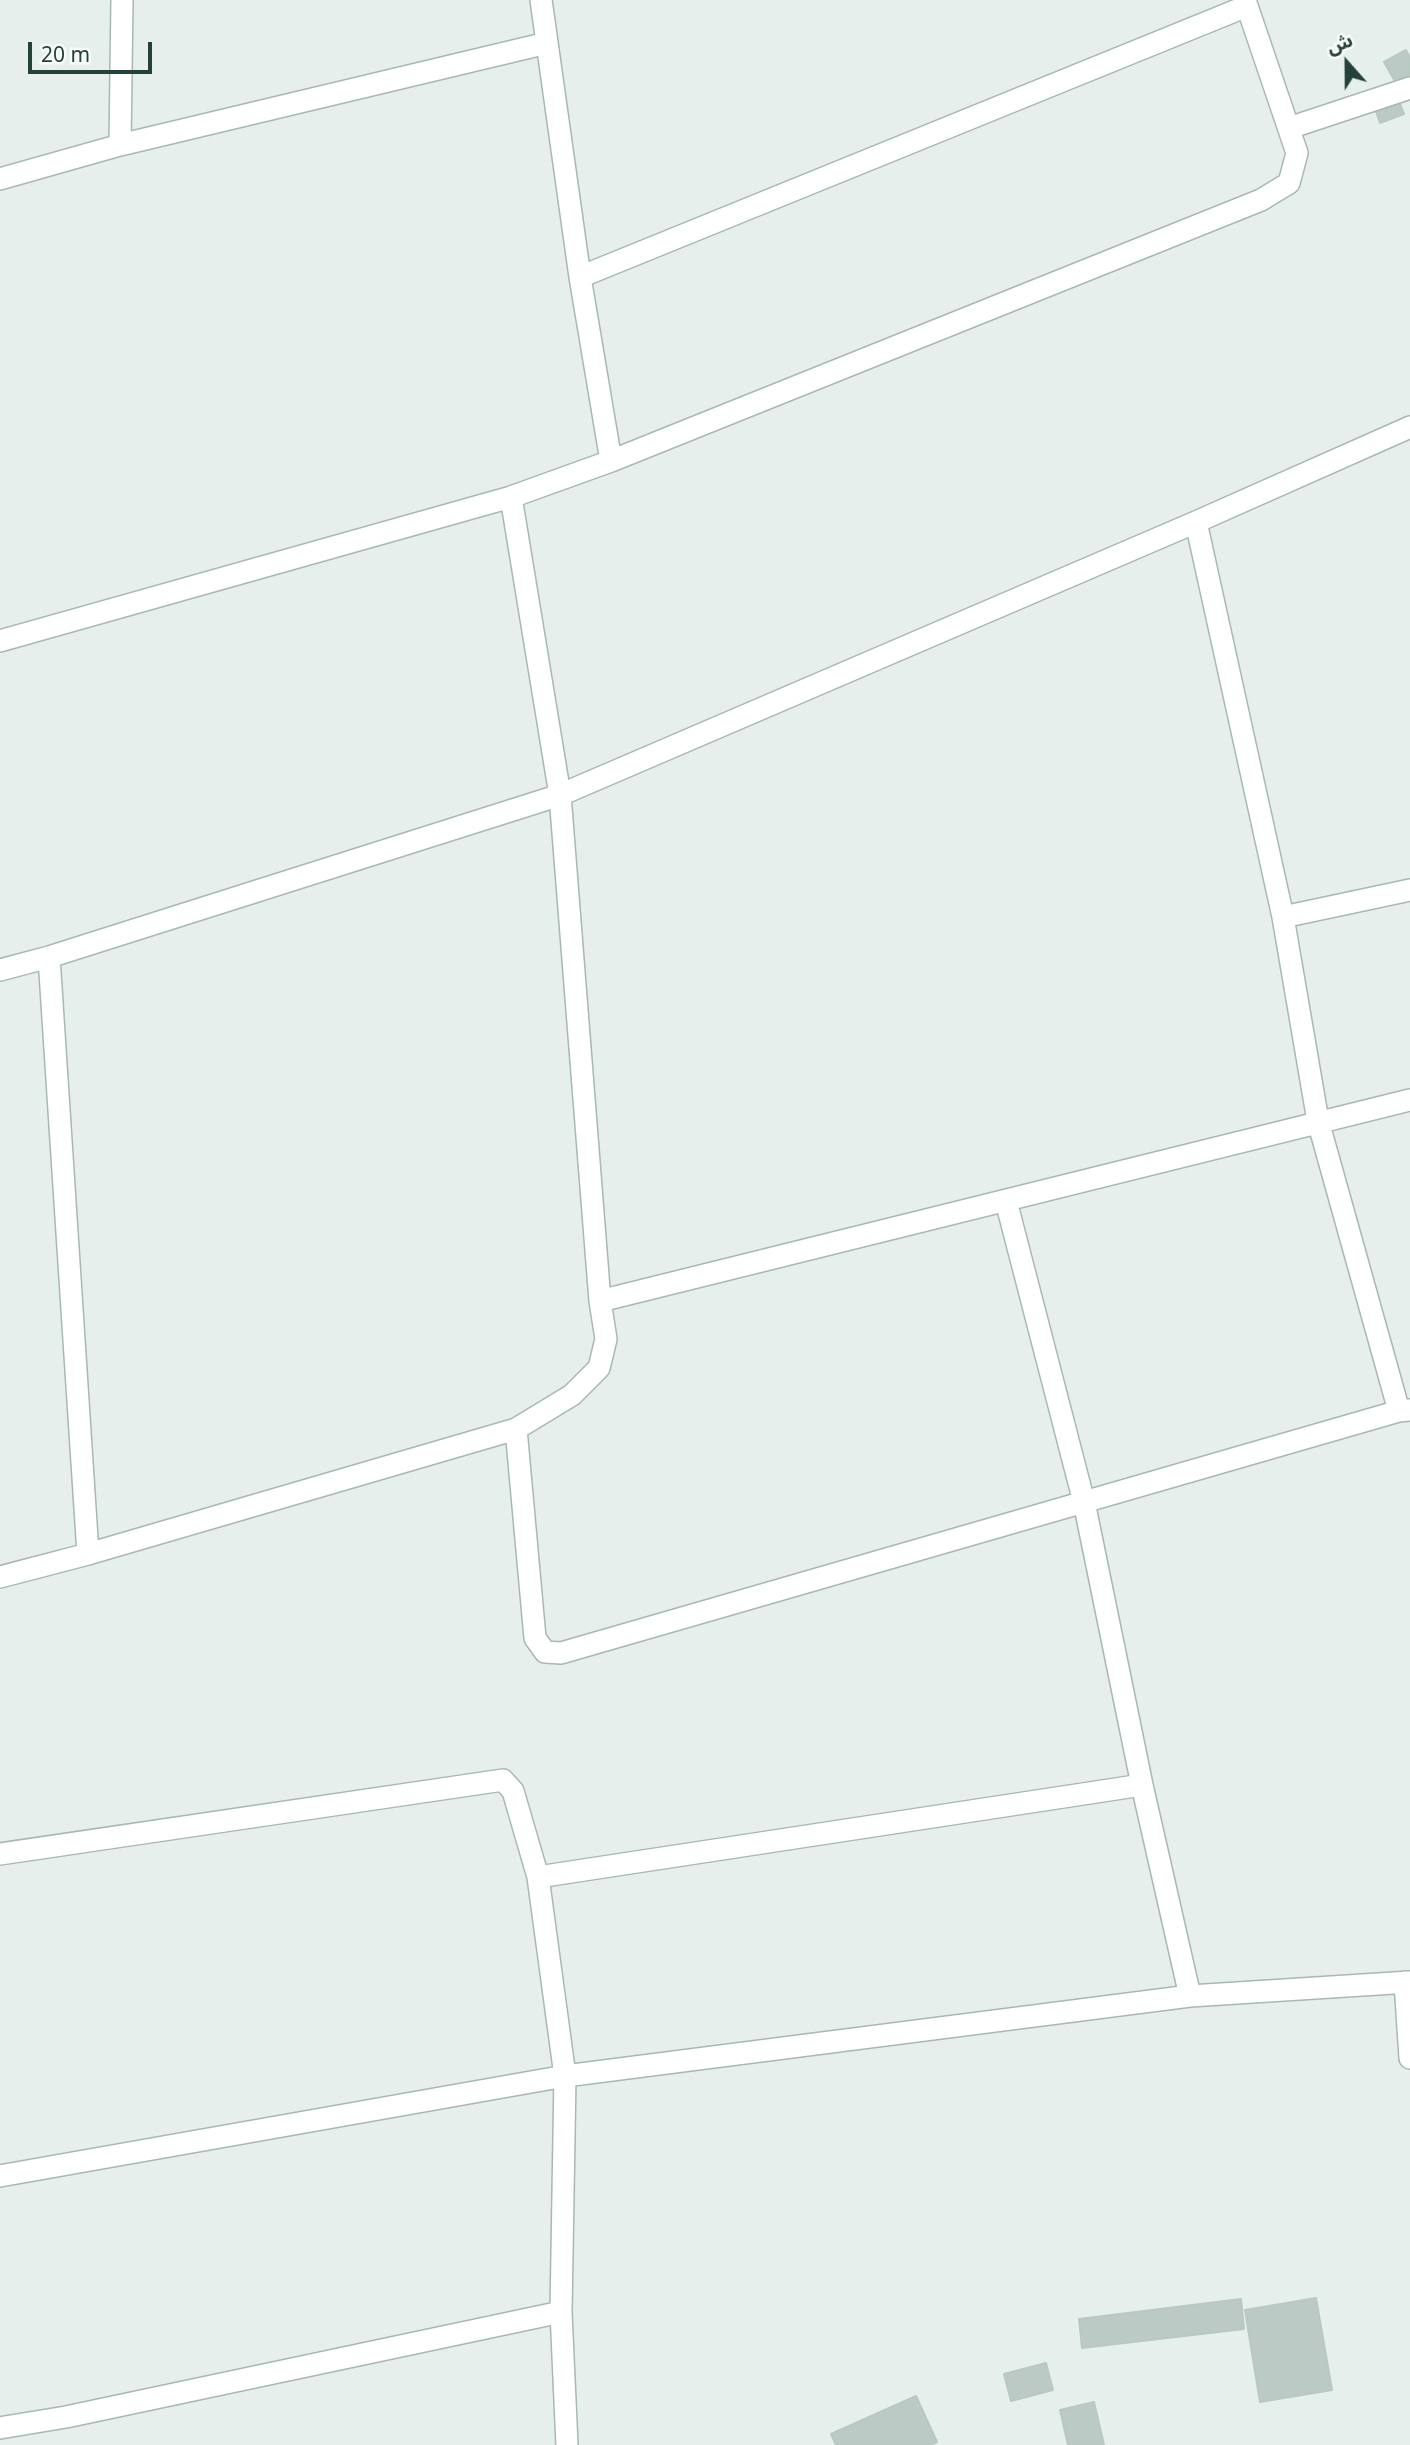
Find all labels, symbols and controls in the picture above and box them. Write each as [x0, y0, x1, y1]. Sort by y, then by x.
text: ش [1323, 27, 1356, 60]
scale bar [32, 28, 156, 72]
north arrow [1312, 28, 1382, 98]
text: 20 m [41, 40, 90, 68]

